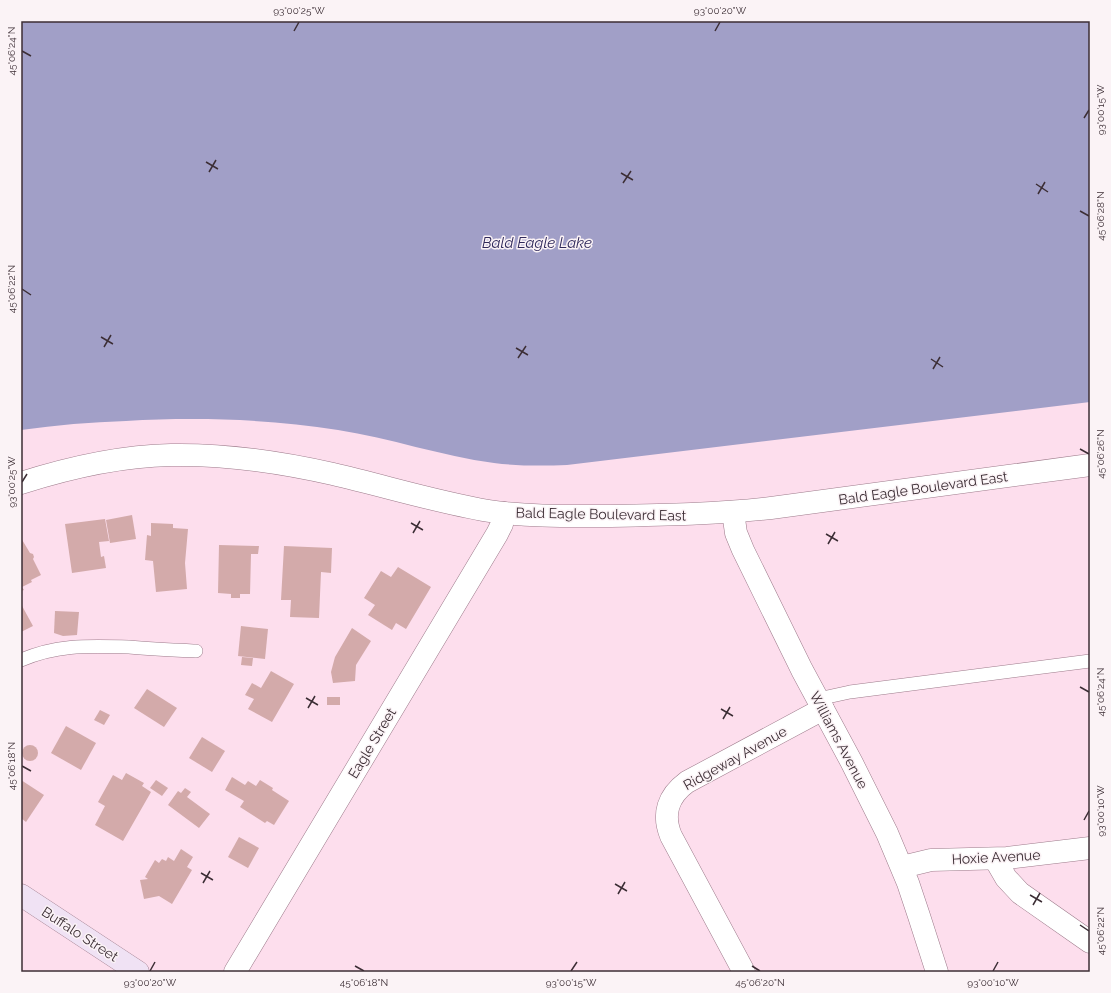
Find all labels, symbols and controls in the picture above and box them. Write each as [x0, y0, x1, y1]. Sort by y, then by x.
text: 93°00'25"W [273, 5, 325, 16]
text: 93°00'20"W [694, 5, 747, 16]
text: 45°06'24"N [6, 27, 17, 75]
text: 93°00'15"W [1095, 84, 1106, 135]
text: 45°06'28"N [1095, 191, 1106, 241]
water label: Bald Eagle Lake [482, 234, 592, 252]
text: 45°06'22"N [6, 265, 17, 313]
text: 45°06'26"N [1095, 429, 1106, 479]
text: 93°00'25"W [6, 456, 17, 508]
street label: Bald Eagle Boulevard East [837, 468, 1009, 508]
street label: Bald Eagle Boulevard East [516, 505, 687, 523]
text: 45°06'24"N [1095, 668, 1106, 716]
street label: Williams Avenue [807, 689, 871, 791]
street label: Eagle Street [345, 705, 399, 781]
street label: Ridgeway Avenue [681, 723, 789, 793]
text: 45°06'18"N [6, 742, 17, 790]
text: 93°00'10"W [1095, 785, 1106, 837]
street label: Hoxie Avenue [951, 847, 1041, 867]
street label: Buffalo Street [39, 903, 121, 965]
text: 45°06'22"N [1095, 907, 1106, 955]
text: 93°00'20"W [124, 977, 177, 988]
text: 45°06'18"N [340, 977, 388, 988]
text: 93°00'15"W [546, 977, 597, 988]
text: 45°06'20"N [735, 977, 785, 988]
text: 93°00'10"W [967, 977, 1019, 988]

